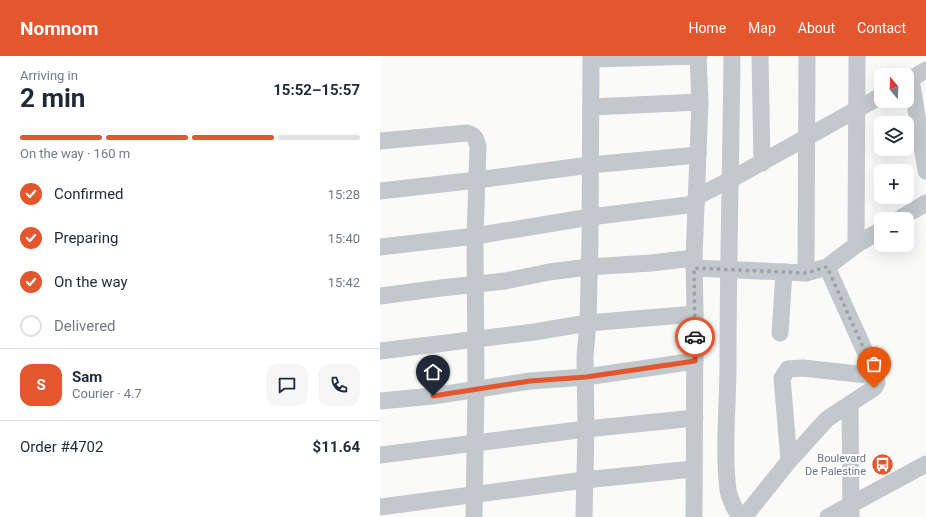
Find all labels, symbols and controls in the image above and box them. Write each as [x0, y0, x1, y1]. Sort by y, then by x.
text: Nomnom [20, 17, 98, 40]
text: Home [688, 20, 726, 36]
text: Map [748, 20, 776, 36]
text: About [798, 20, 835, 36]
text: Contact [857, 20, 906, 36]
text: Arriving in [20, 68, 78, 83]
north arrow [874, 68, 914, 108]
map controls [874, 68, 914, 252]
text: 15:52–15:57 [273, 81, 360, 99]
text: 2 min [20, 83, 85, 113]
button: layers [874, 116, 914, 156]
text: On the way · 160 m [20, 146, 130, 161]
button: + [874, 164, 914, 204]
icon: check [20, 183, 42, 205]
text: Confirmed [54, 185, 124, 203]
text: 15:28 [328, 187, 360, 202]
button: − [874, 212, 914, 252]
icon: check [20, 227, 42, 249]
text: Preparing [54, 229, 118, 247]
text: 15:40 [328, 231, 360, 246]
icon: check [20, 271, 42, 293]
text: On the way [54, 273, 128, 291]
text: 15:42 [328, 275, 360, 290]
text: Delivered [54, 317, 116, 335]
courier [675, 317, 715, 357]
icon: car [684, 326, 706, 348]
pin [857, 347, 891, 388]
icon: bag [863, 353, 885, 375]
pin [416, 355, 450, 396]
icon: home [422, 361, 444, 383]
button: chat [266, 364, 308, 406]
button: phone [318, 364, 360, 406]
text: Sam [72, 368, 102, 386]
text: S [36, 376, 46, 394]
text: Courier · 4.7 [72, 386, 142, 401]
text: Order #4702 [20, 438, 103, 456]
text: $11.64 [313, 438, 360, 456]
bus stop icon: Boulevard De Palestine [869, 451, 895, 477]
place label: Boulevard De Palestine [805, 452, 866, 478]

